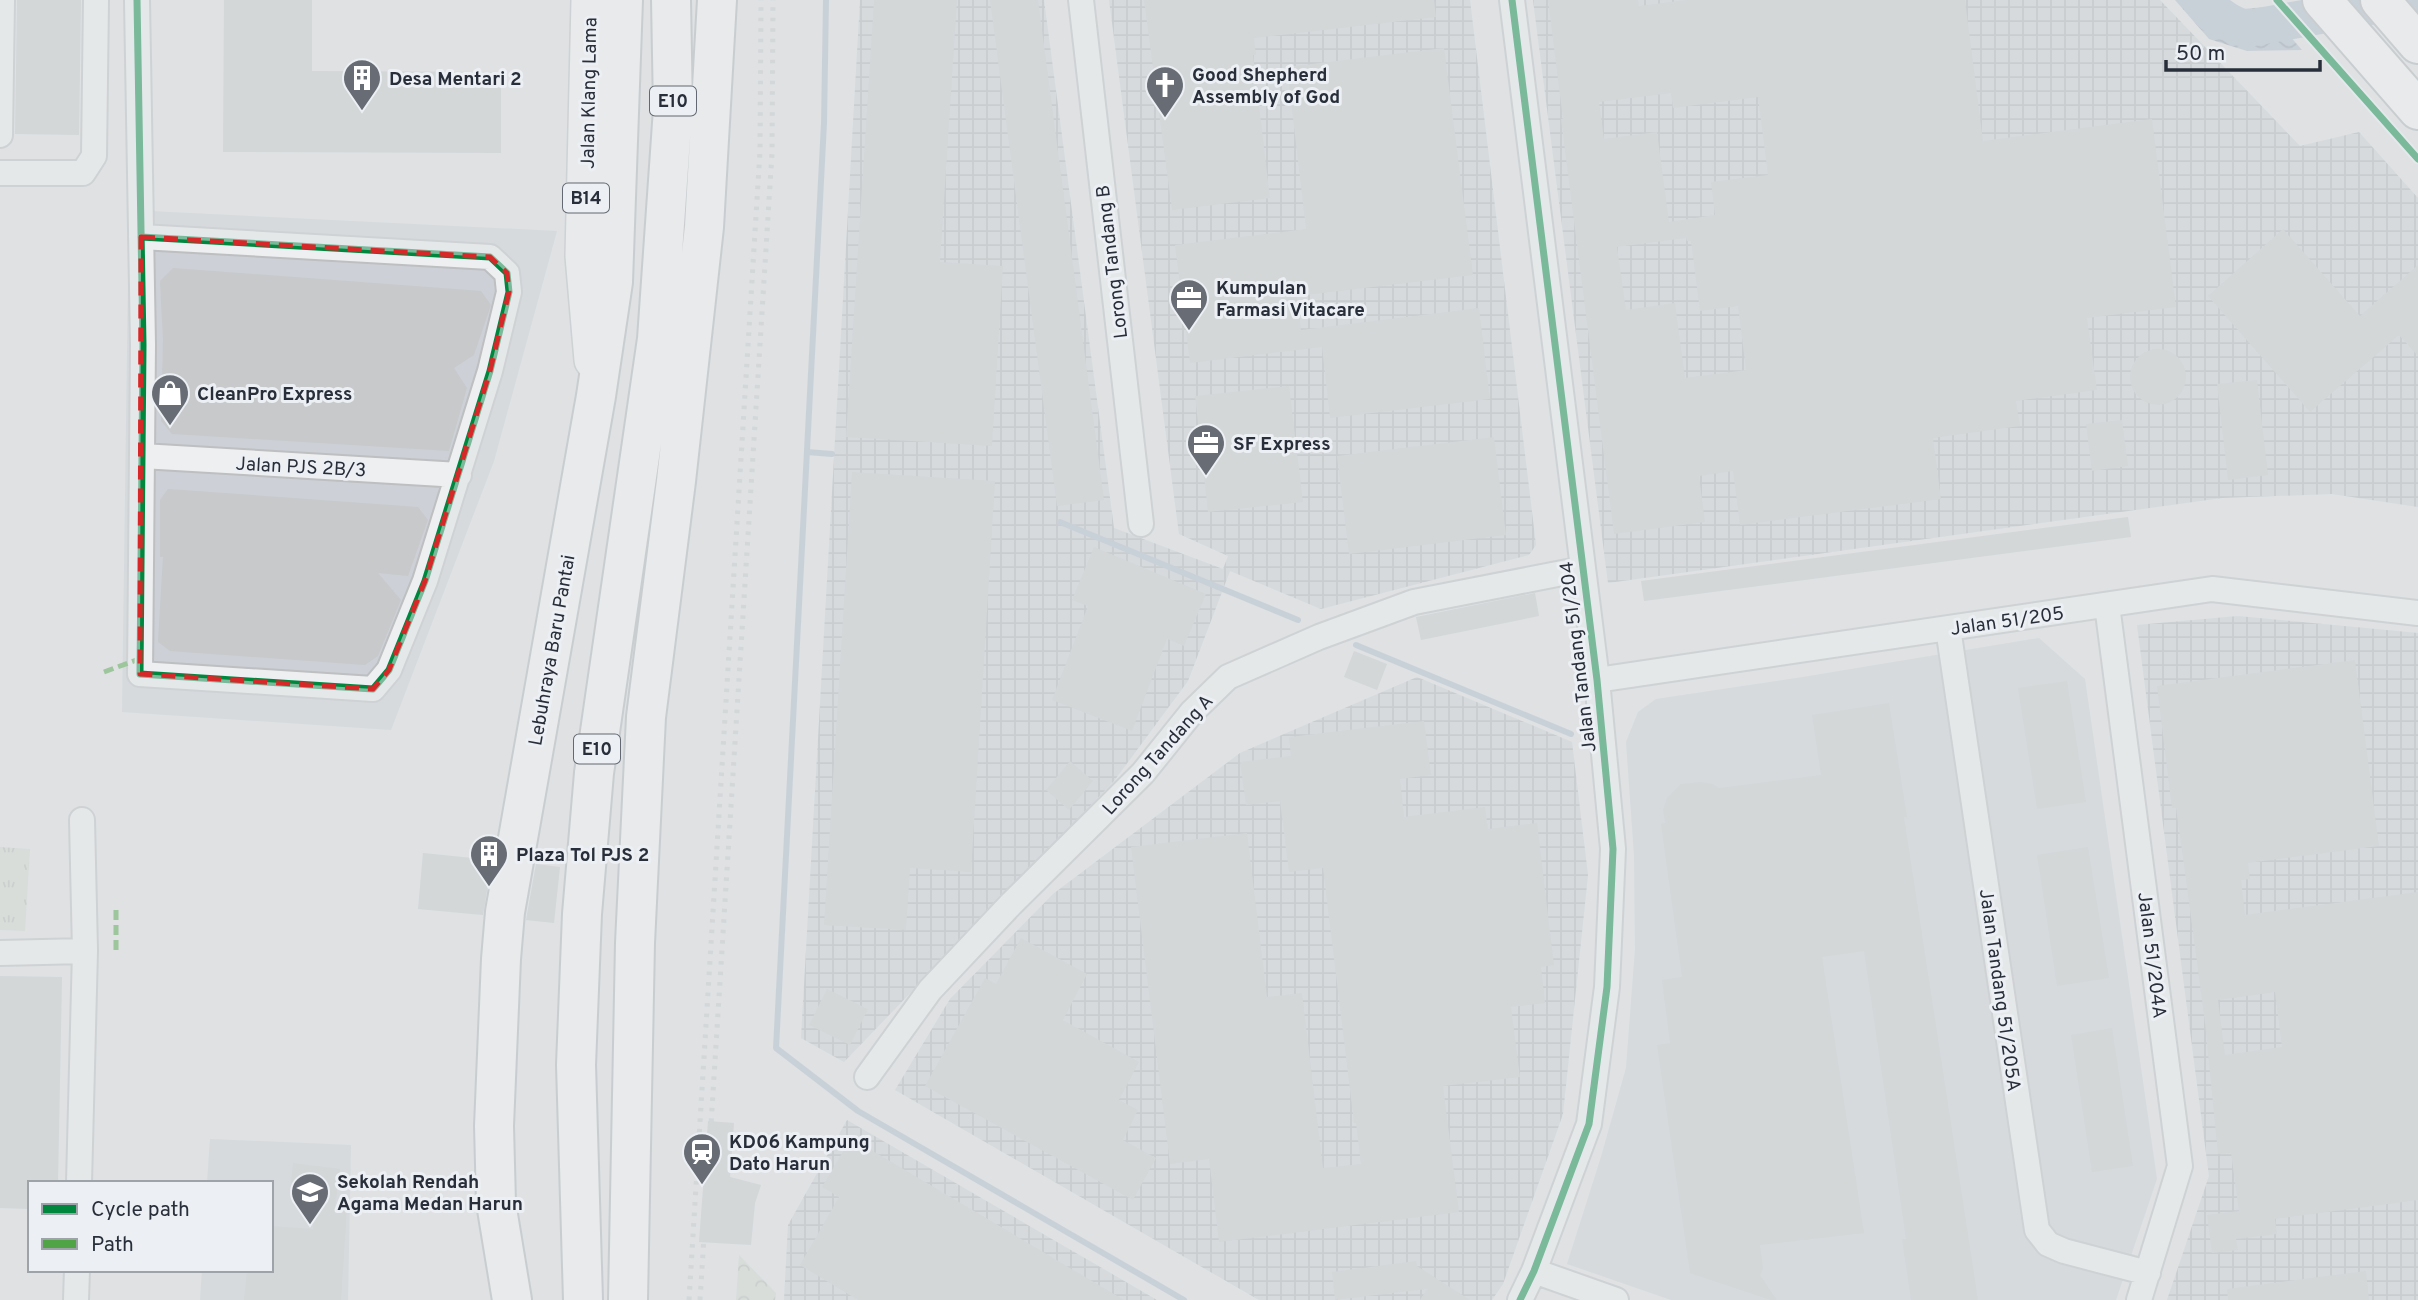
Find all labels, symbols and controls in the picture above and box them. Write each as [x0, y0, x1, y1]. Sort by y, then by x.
street label: Jalan Klang Lama [577, 17, 603, 169]
scale bar [2166, 28, 2320, 72]
text: 50 m [2176, 41, 2225, 68]
building icon: Desa Mentari 2 [341, 57, 383, 112]
church icon: Good Shepherd Assembly of God [1144, 64, 1186, 119]
place label: Good Shepherd Assembly of God [1192, 64, 1340, 110]
place label: Desa Mentari 2 [389, 68, 522, 92]
road number: E10 [650, 86, 696, 116]
road number: B14 [563, 183, 609, 212]
street label: Lorong Tandang B [1092, 184, 1134, 340]
office icon: Kumpulan Farmasi Vitacare [1168, 277, 1210, 332]
place label: Kumpulan Farmasi Vitacare [1216, 277, 1365, 323]
shop icon: CleanPro Express [149, 372, 191, 427]
place label: CleanPro Express [197, 383, 352, 407]
office icon: SF Express [1185, 422, 1227, 477]
place label: SF Express [1233, 433, 1331, 457]
street label: Jalan PJS 2B/3 [235, 453, 367, 483]
street label: Lebuhraya Baru Pantai [524, 553, 582, 748]
street label: Jalan Tandang 51/204 [1555, 560, 1603, 753]
street label: Jalan 51/205 [1949, 602, 2066, 642]
street label: Lorong Tandang A [1098, 690, 1219, 821]
road number: E10 [574, 734, 620, 764]
building icon: Plaza Tol PJS 2 [468, 833, 510, 888]
place label: Plaza Tol PJS 2 [516, 844, 649, 868]
street label: Jalan Tandang 51/205A [1973, 887, 2025, 1093]
street label: Jalan 51/204A [2131, 891, 2171, 1020]
station icon: KD06 Kampung Dato Harun [681, 1131, 723, 1186]
place label: KD06 Kampung Dato Harun [729, 1131, 870, 1177]
school or university icon: Sekolah Rendah Agama Medan Harun [289, 1171, 331, 1226]
place label: Sekolah Rendah Agama Medan Harun [337, 1171, 523, 1217]
legend [28, 1181, 273, 1272]
text: Cycle path [91, 1197, 190, 1224]
text: Path [91, 1232, 134, 1259]

